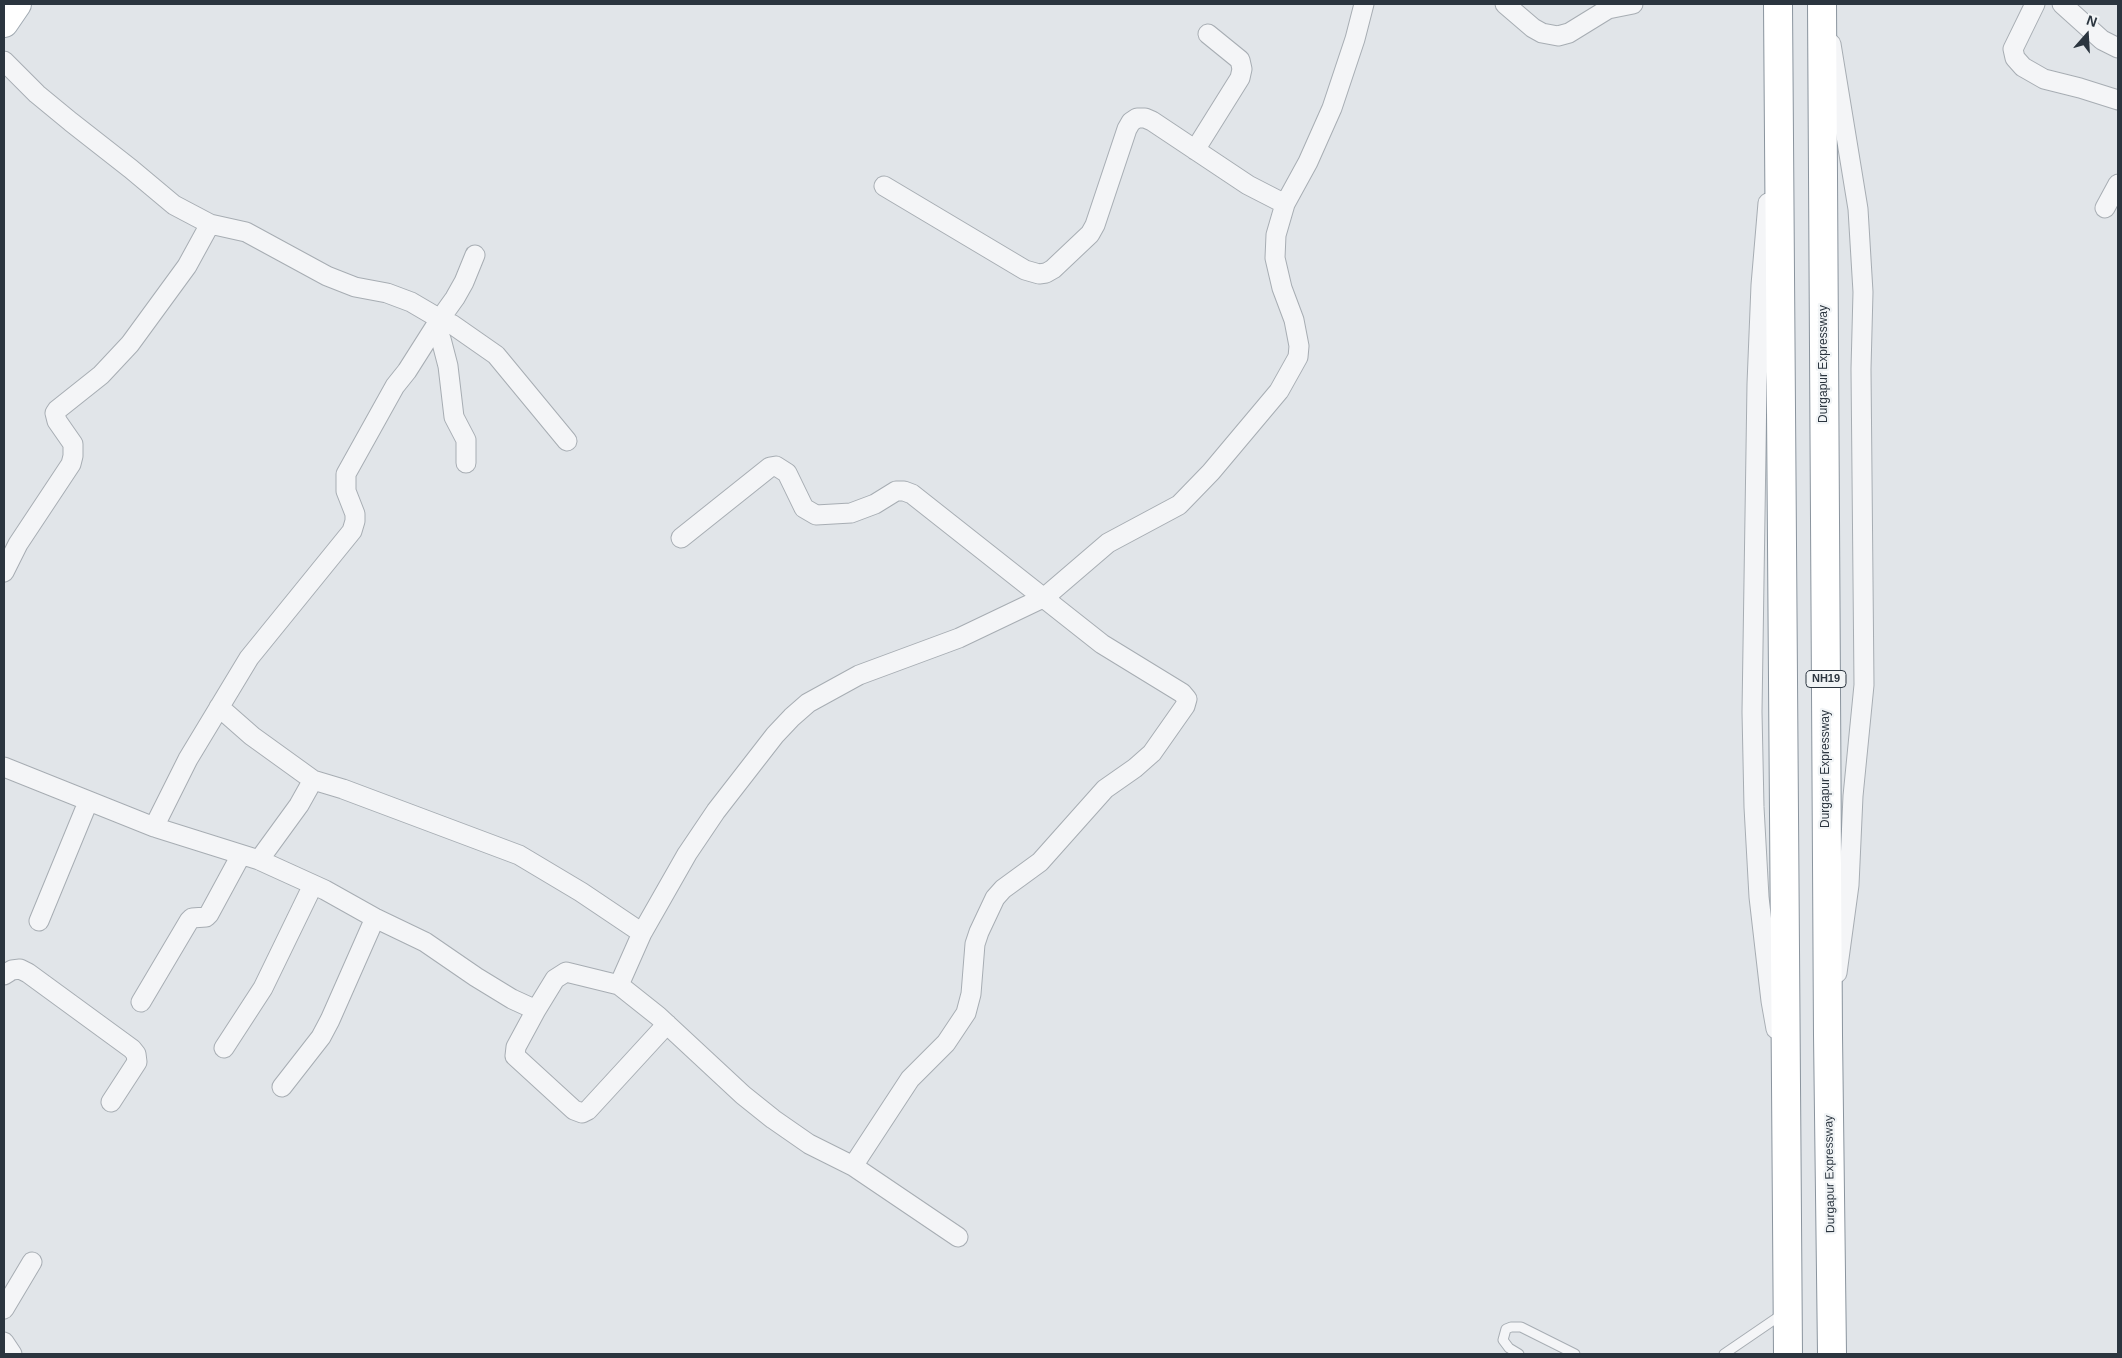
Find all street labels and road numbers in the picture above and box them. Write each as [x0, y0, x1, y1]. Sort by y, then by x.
street label: Durgapur Expressway [1817, 305, 1831, 423]
road number: NH19 [1806, 671, 1846, 688]
street label: Durgapur Expressway [1819, 710, 1833, 828]
street label: Durgapur Expressway [1822, 1115, 1838, 1233]

